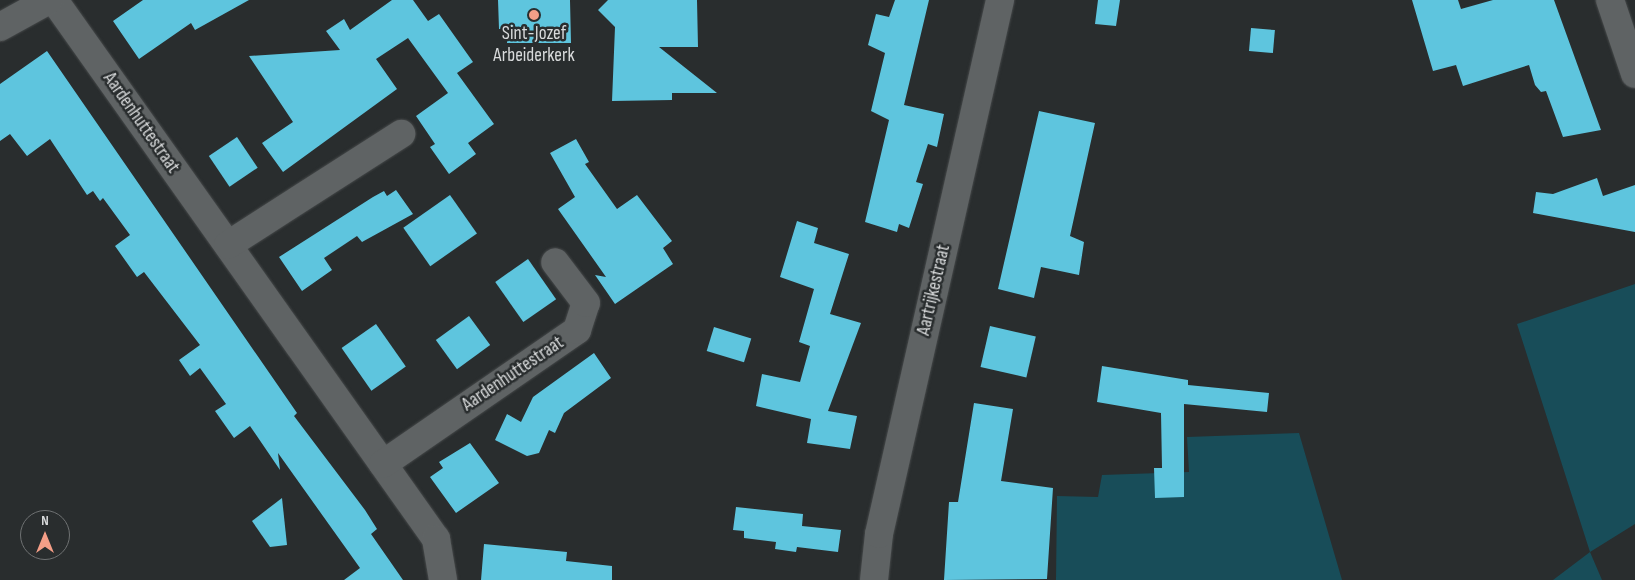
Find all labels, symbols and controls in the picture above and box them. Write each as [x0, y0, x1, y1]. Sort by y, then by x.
marker: Sint-Jozef Arbeiderkerk [528, 9, 540, 21]
place label: Sint-Jozef Arbeiderkerk [493, 23, 575, 67]
street label: Aardenhuttestraat [98, 68, 184, 178]
street label: Aartrijkestraat [913, 242, 955, 338]
street label: Aardenhuttestraat [458, 332, 568, 416]
north arrow [20, 510, 70, 560]
text: N [41, 512, 49, 529]

